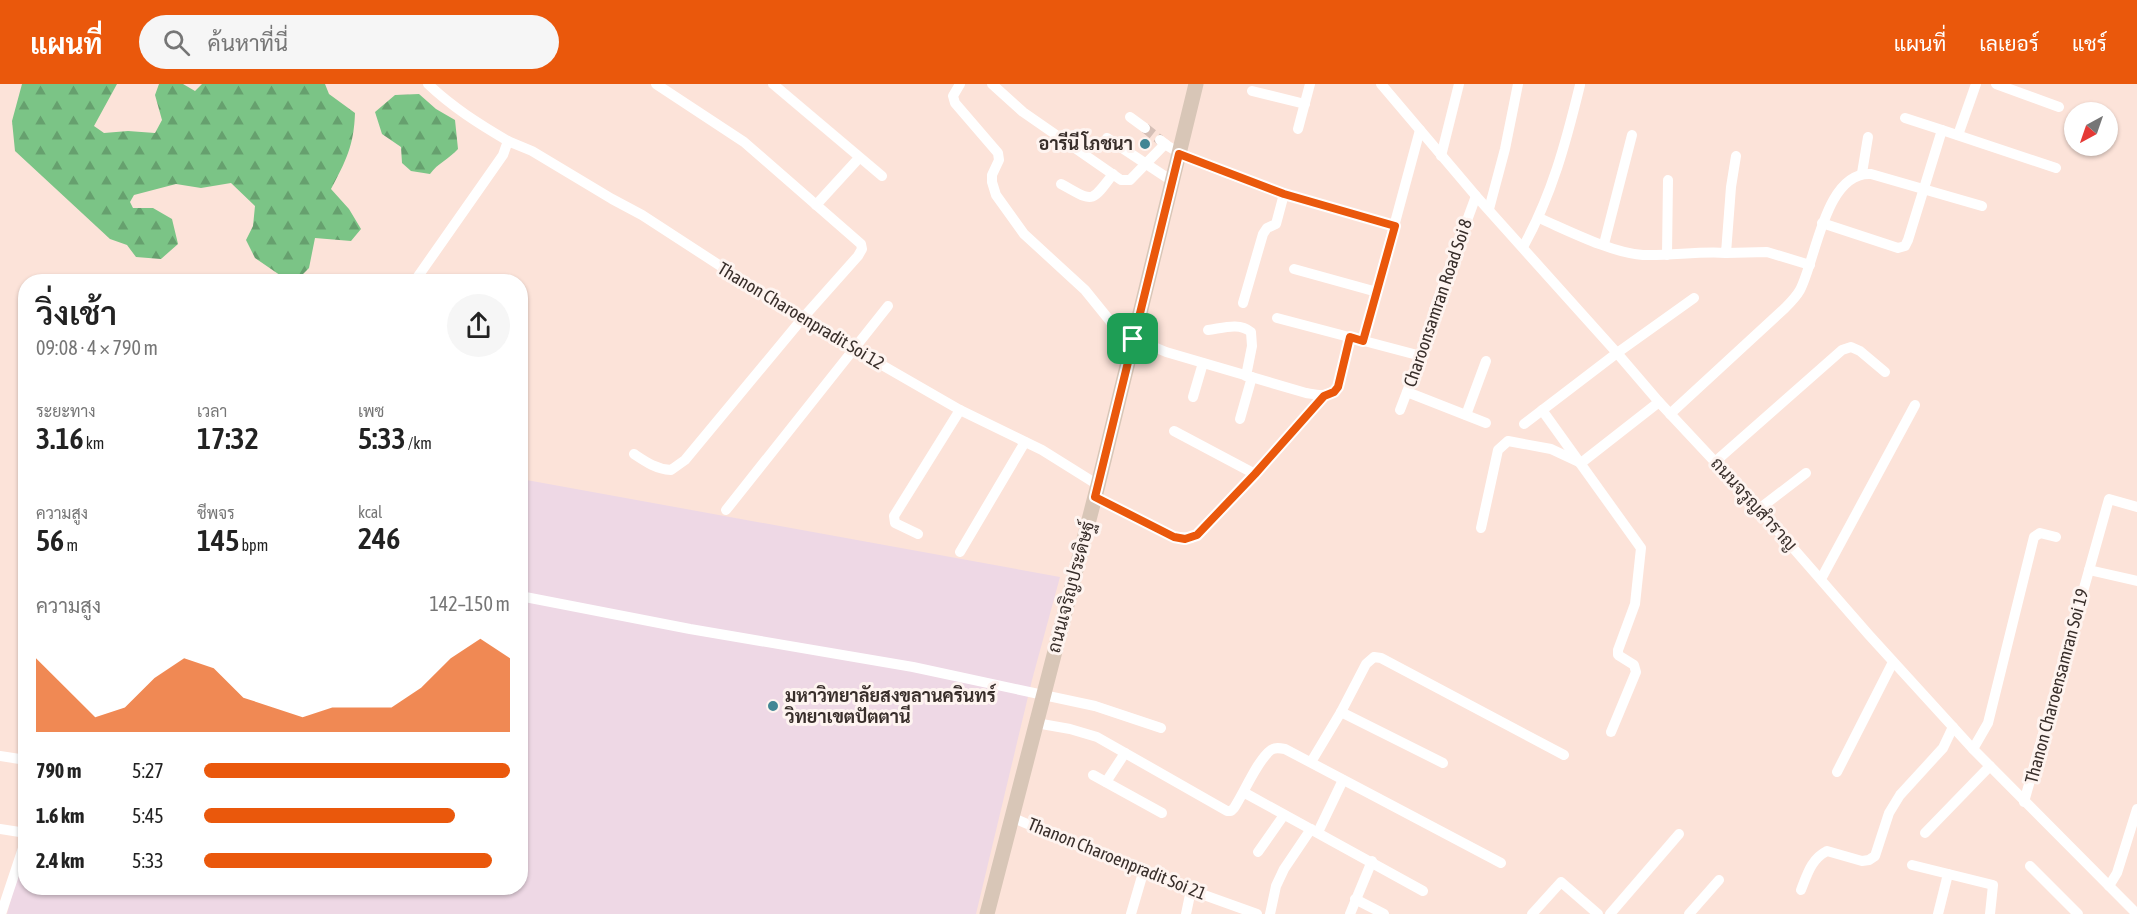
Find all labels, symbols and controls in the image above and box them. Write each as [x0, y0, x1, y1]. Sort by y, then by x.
search box [139, 15, 559, 69]
icon: search [160, 26, 193, 59]
text: แผนที่ [30, 28, 103, 60]
text: ค้นหาที่นี่ [208, 30, 288, 56]
text: แผนที่ [1894, 31, 1946, 55]
text: เลเยอร์ [1979, 31, 2039, 55]
text: แชร์ [2072, 31, 2107, 55]
north arrow [2064, 102, 2118, 156]
map controls [2064, 102, 2118, 156]
place label: อารีนี โภชนา [1039, 131, 1133, 154]
marker: อารีนี โภชนา [1138, 137, 1152, 151]
street label: Charoonsamran Road Soi 8 [1399, 216, 1476, 390]
street label: Thanon Charoenpradit Soi 12 [714, 257, 888, 374]
text: วิ่งเช้า [36, 294, 117, 332]
button: share [447, 294, 510, 357]
pin [1107, 313, 1158, 364]
icon: arrive [1116, 322, 1149, 355]
text: 09:08 · 4 × 790 m [36, 336, 158, 359]
text: ระยะทาง [36, 402, 96, 420]
text: เวลา [197, 402, 227, 420]
text: เพซ [358, 402, 384, 420]
text: 3.16 [36, 421, 84, 455]
text: 17:32 [197, 421, 259, 455]
text: 5:33 [358, 421, 406, 455]
text: km [84, 434, 104, 452]
text: /km [406, 434, 432, 452]
street label: ถนนจรูญสำราญ [1705, 453, 1802, 557]
text: kcal [358, 503, 382, 521]
text: ความสูง [36, 504, 88, 522]
text: ชีพจร [197, 504, 235, 522]
street label: ถนนเจริญประดิษฐ์ [1041, 518, 1100, 655]
text: 246 [358, 521, 400, 555]
text: 56 [36, 523, 64, 557]
text: 145 [197, 523, 239, 557]
text: m [64, 536, 78, 554]
text: bpm [239, 536, 268, 554]
street label: Thanon Charoensamran Soi 19 [2020, 586, 2093, 785]
text: 142–150 m [429, 592, 510, 615]
text: ความสูง [36, 594, 101, 617]
place label: มหาวิทยาลัยสงขลานครินทร์ วิทยาเขตปัตตานี [784, 683, 997, 727]
marker: มหาวิทยาลัยสงขลานครินทร์ วิทยาเขตปัตตานี [766, 699, 780, 713]
text: 790 m [36, 759, 81, 782]
text: 5:27 [132, 759, 164, 782]
text: 1.6 km [36, 804, 84, 827]
text: 5:45 [132, 804, 164, 827]
street label: Thanon Charoenpradit Soi 21 [1025, 813, 1209, 904]
text: 2.4 km [36, 849, 84, 872]
text: 5:33 [132, 849, 164, 872]

